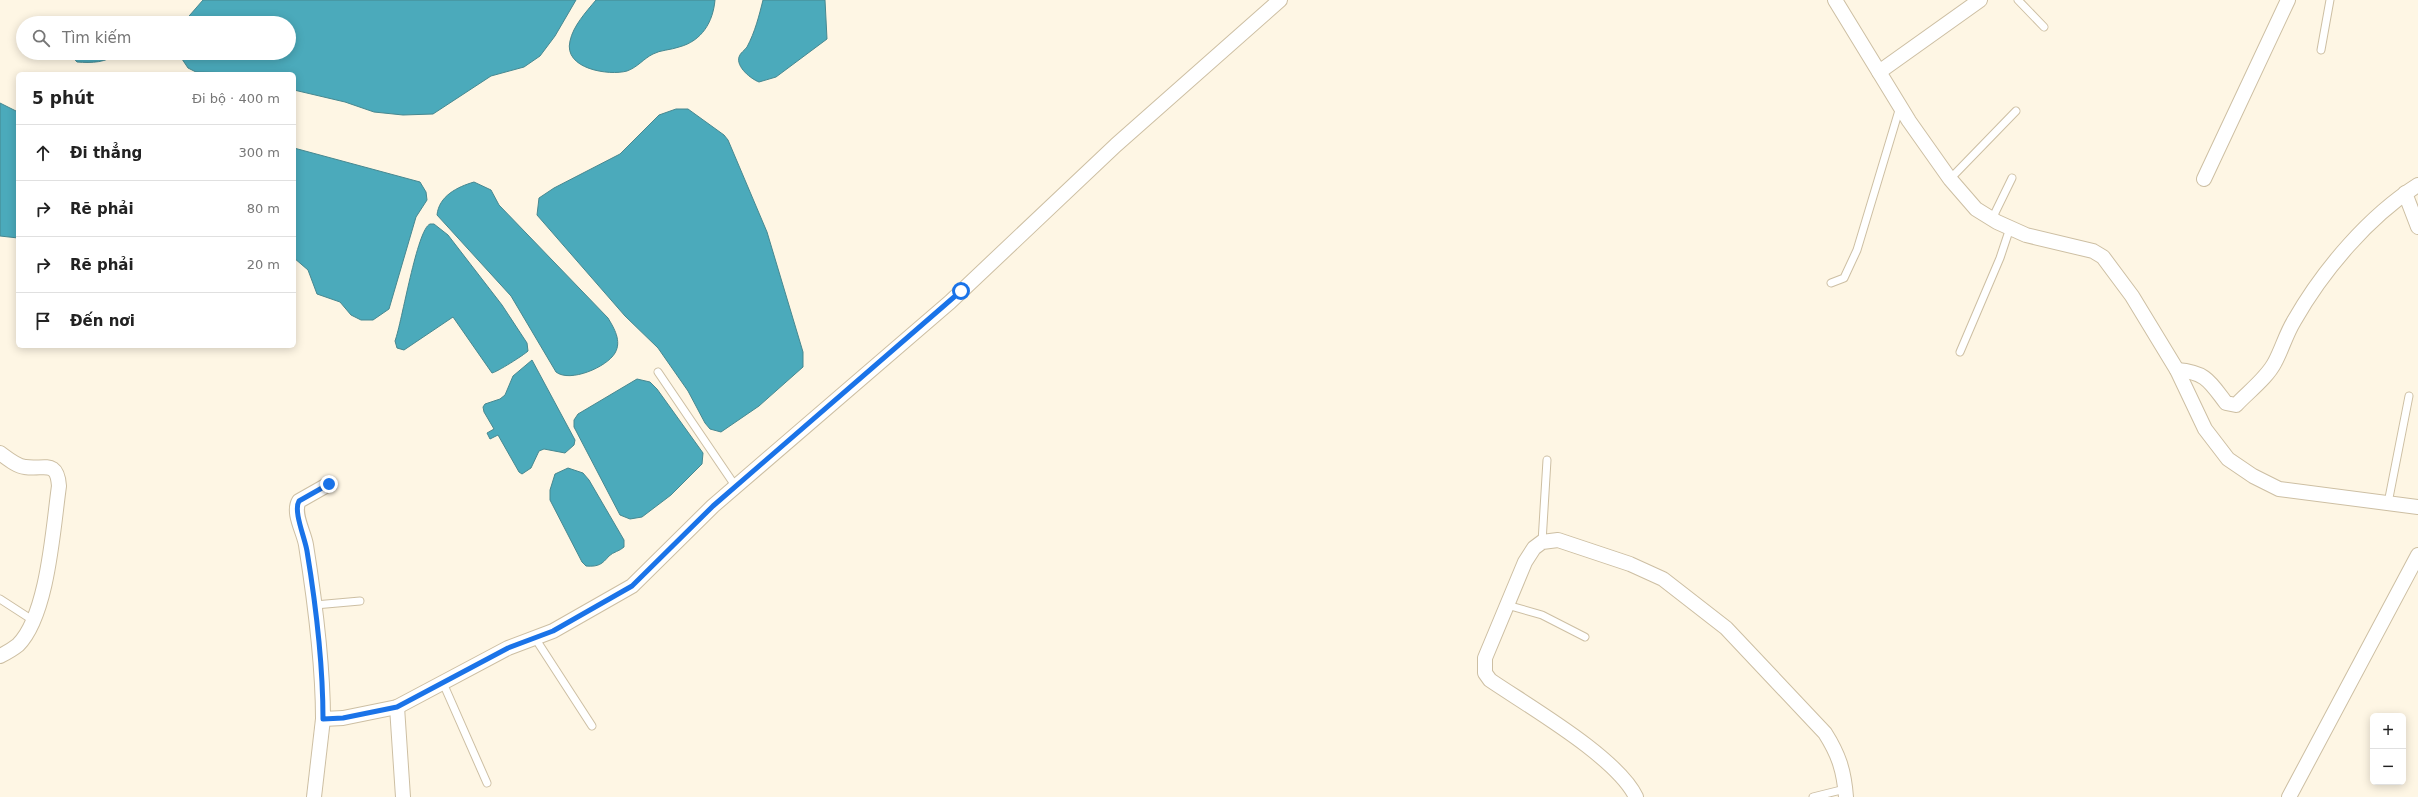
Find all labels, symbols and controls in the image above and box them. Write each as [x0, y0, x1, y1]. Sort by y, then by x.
search box [16, 16, 296, 60]
icon: search [30, 27, 52, 49]
text: Tìm kiếm [62, 29, 131, 47]
text: 5 phút [32, 88, 94, 108]
text: Đi bộ · 400 m [192, 91, 280, 106]
icon: ahead [32, 142, 54, 164]
text: Đi thẳng [70, 144, 142, 162]
text: 300 m [238, 145, 280, 160]
icon: right [32, 198, 54, 220]
text: Rẽ phải [70, 200, 134, 218]
text: 80 m [247, 201, 280, 216]
icon: right [32, 254, 54, 276]
text: Rẽ phải [70, 256, 134, 274]
text: 20 m [247, 257, 280, 272]
route start [952, 282, 970, 300]
icon: arrive [32, 310, 54, 332]
text: Đến nơi [70, 312, 135, 330]
route end [320, 475, 338, 493]
map controls [2370, 713, 2406, 785]
button: + [2370, 713, 2406, 749]
button: − [2370, 749, 2406, 785]

